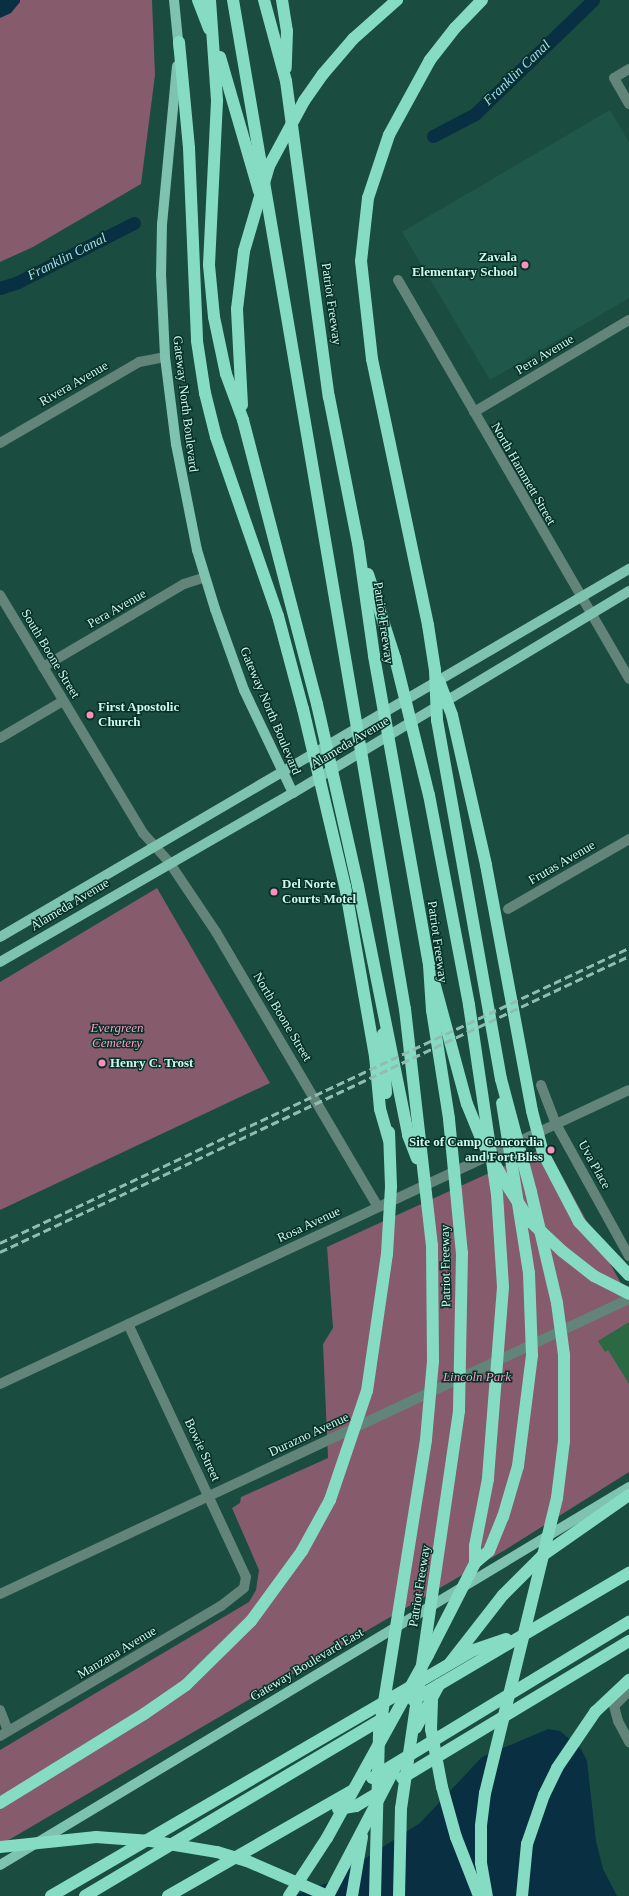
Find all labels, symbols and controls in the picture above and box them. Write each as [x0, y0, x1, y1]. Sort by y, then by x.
water label: Franklin Canal [480, 37, 554, 109]
water label: Franklin Canal [25, 230, 109, 284]
place label: Zavala Elementary School [412, 250, 517, 281]
marker: Zavala Elementary School [520, 260, 530, 270]
street label: Patriot Freeway [318, 262, 344, 346]
street label: Pera Avenue [513, 331, 577, 379]
street label: Gateway North Boulevard [169, 335, 201, 473]
street label: Rivera Avenue [37, 358, 111, 410]
street label: North Hammett Street [487, 420, 559, 528]
street label: Patriot Freeway [370, 581, 396, 665]
street label: Pera Avenue [85, 586, 149, 632]
street label: South Boone Street [17, 607, 83, 701]
street label: Gateway North Boulevard [236, 645, 304, 777]
place label: First Apostolic Church [98, 700, 180, 731]
marker: First Apostolic Church [85, 710, 95, 720]
street label: Alameda Avenue [308, 713, 392, 773]
street label: Frutas Avenue [526, 837, 598, 889]
street label: Alameda Avenue [28, 875, 112, 935]
place label: Del Norte Courts Motel [282, 877, 356, 908]
marker: Del Norte Courts Motel [269, 887, 279, 897]
street label: Patriot Freeway [424, 900, 450, 984]
street label: North Boone Street [249, 970, 315, 1064]
park label: Evergreen Cemetery [90, 1021, 144, 1052]
place label: Henry C. Trost [110, 1055, 194, 1071]
marker: Henry C. Trost [97, 1058, 107, 1068]
place label: Site of Camp Concordia and Fort Bliss [409, 1135, 543, 1166]
street label: Uva Place [574, 1138, 614, 1192]
marker: Site of Camp Concordia and Fort Bliss [546, 1145, 556, 1155]
street label: Rosa Avenue [275, 1203, 343, 1247]
street label: Patriot Freeway [437, 1225, 455, 1307]
park label: Lincoln Park [443, 1369, 511, 1385]
street label: Durazno Avenue [266, 1409, 352, 1461]
street label: Bowie Street [181, 1416, 223, 1484]
street label: Patriot Freeway [406, 1544, 434, 1628]
street label: Manzana Avenue [74, 1623, 160, 1683]
street label: Gateway Boulevard East [248, 1625, 366, 1705]

